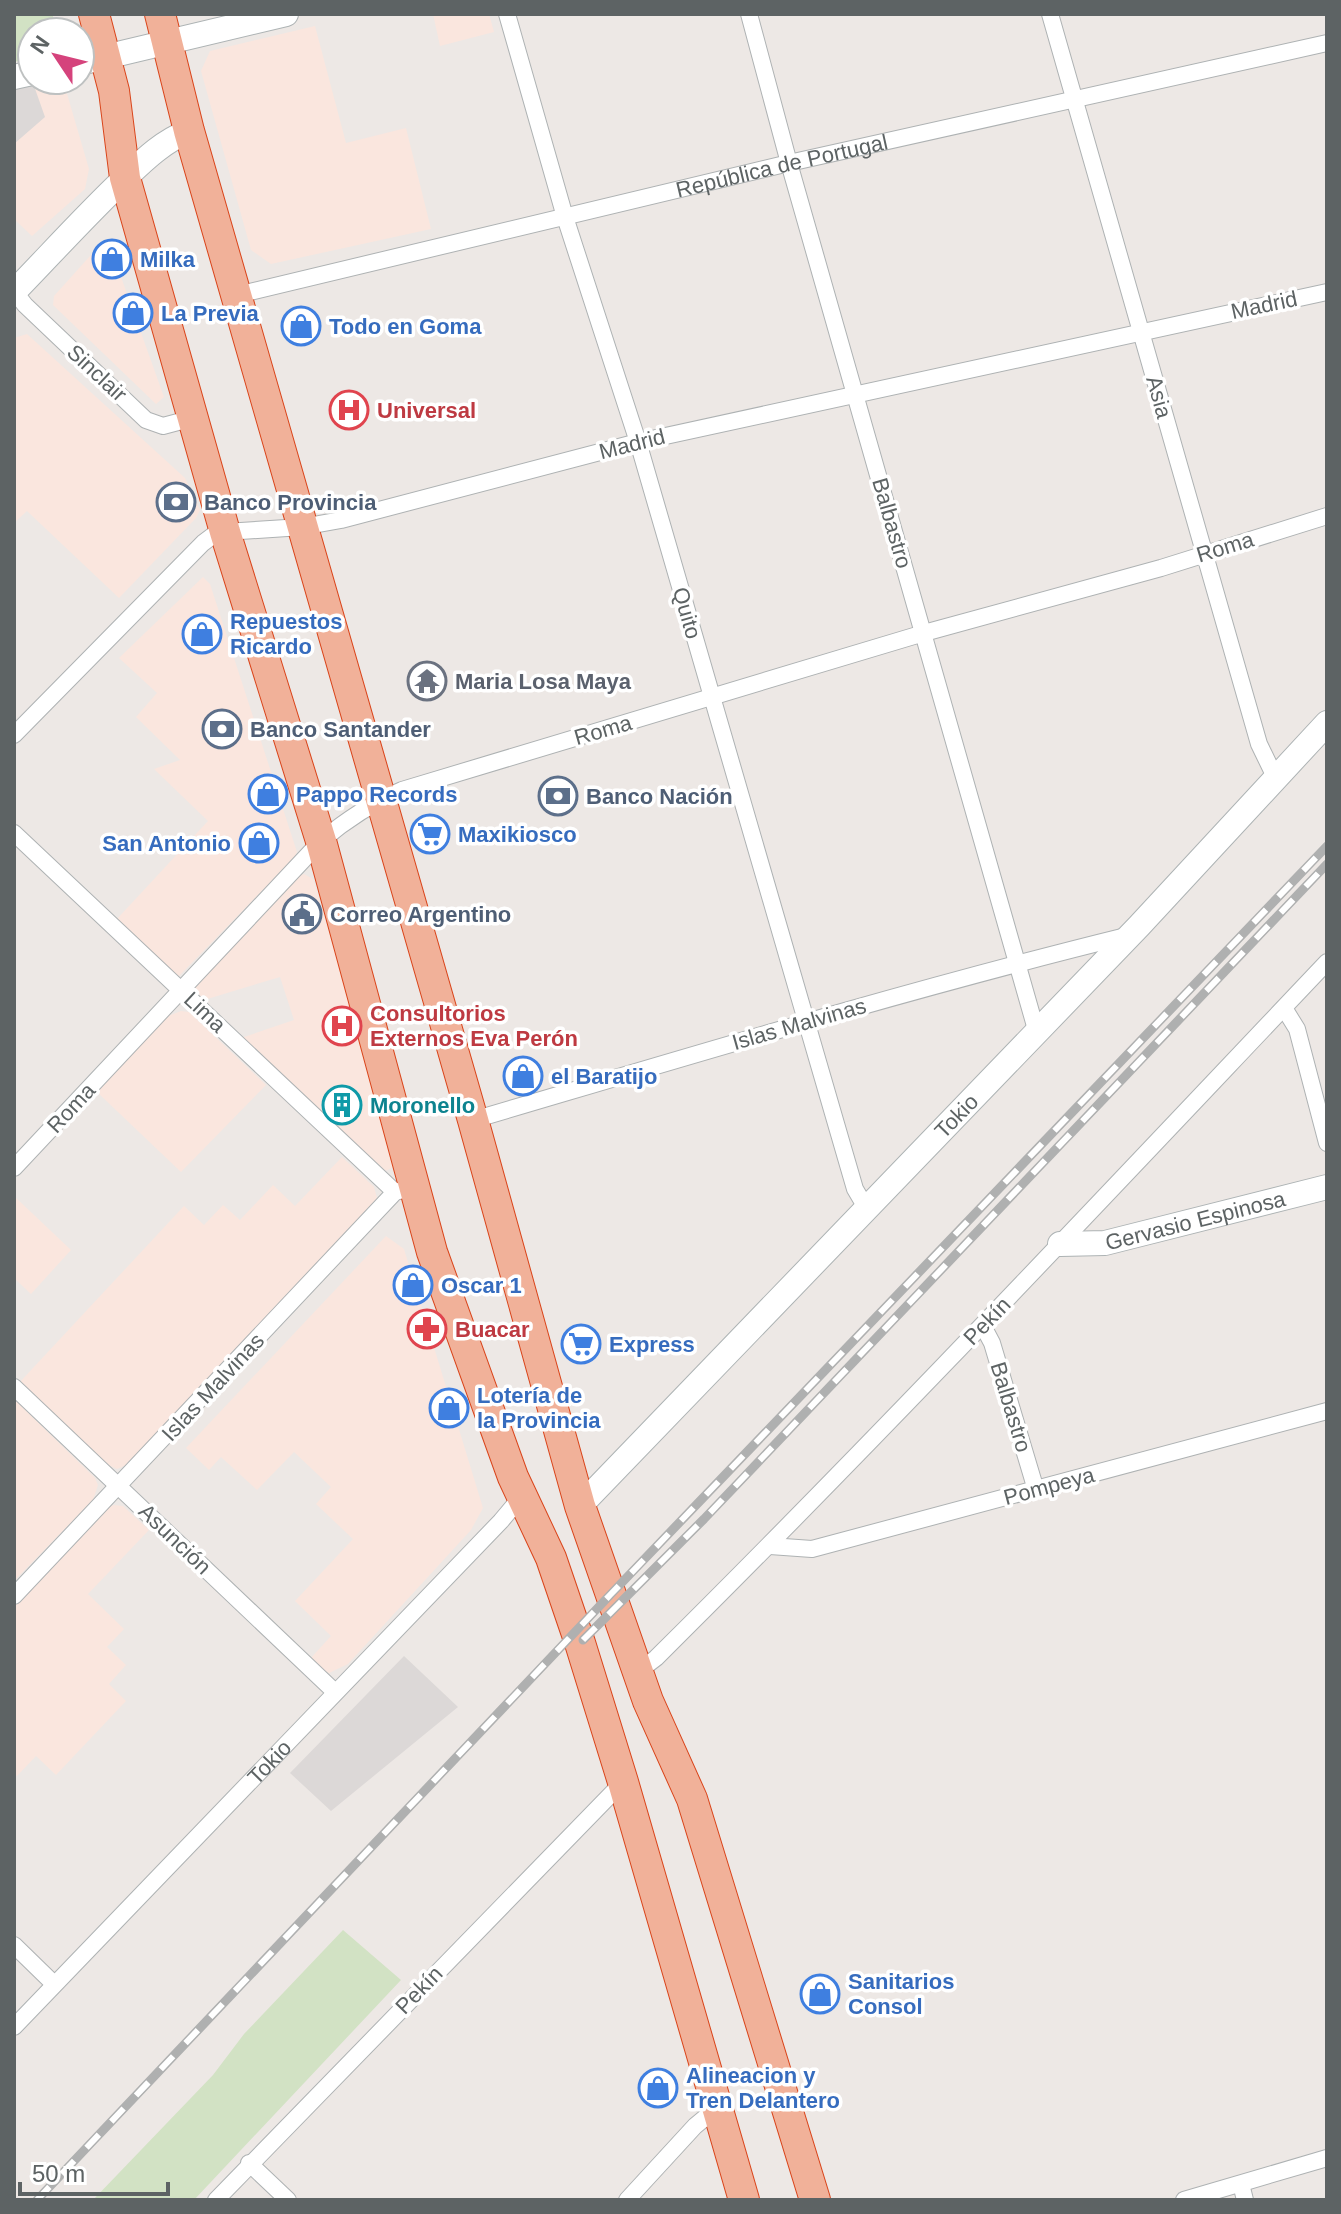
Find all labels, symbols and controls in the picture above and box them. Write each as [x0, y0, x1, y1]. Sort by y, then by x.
north arrow [16, 16, 96, 96]
text: N [25, 31, 55, 58]
street label: República de Portugal [673, 129, 890, 202]
shop icon: Milka [91, 238, 133, 280]
place label: Milka [140, 247, 196, 272]
street label: Madrid [1229, 286, 1299, 324]
shop icon: La Previa [112, 292, 154, 334]
place label: La Previa [161, 301, 260, 326]
shop icon: Todo en Goma [280, 305, 322, 347]
place label: Todo en Goma [329, 314, 482, 339]
street label: Sinclair [62, 339, 132, 407]
street label: Asia [1141, 373, 1177, 422]
hospital icon: Universal [328, 389, 370, 431]
place label: Universal [377, 398, 476, 423]
street label: Madrid [596, 424, 668, 464]
street label: Balbastro [867, 475, 917, 571]
bank icon: Banco Provincia [155, 481, 197, 523]
place label: Banco Provincia [204, 490, 377, 515]
street label: Roma [1193, 526, 1257, 568]
street label: Quito [668, 584, 706, 642]
place label: Repuestos Ricardo [230, 609, 342, 659]
shop icon: Repuestos Ricardo [181, 613, 223, 655]
temple icon: Maria Losa Maya [406, 660, 448, 702]
place label: Maria Losa Maya [455, 669, 632, 694]
bank icon: Banco Santander [201, 708, 243, 750]
street label: Roma [571, 710, 635, 750]
place label: Banco Santander [250, 717, 431, 742]
shop icon: Pappo Records [247, 773, 289, 815]
bank icon: Banco Nación [537, 775, 579, 817]
place label: Pappo Records [296, 782, 457, 807]
place label: Banco Nación [586, 784, 733, 809]
supermarket icon: Maxikiosco [409, 813, 451, 855]
shop icon: San Antonio [238, 822, 280, 864]
place label: Maxikiosco [458, 822, 577, 847]
place label: San Antonio [102, 831, 231, 856]
public building icon: Correo Argentino [281, 893, 323, 935]
place label: Correo Argentino [330, 902, 511, 927]
street label: Lima [179, 987, 232, 1038]
street label: Islas Malvinas [729, 993, 869, 1055]
place label: Consultorios Externos Eva Perón [370, 1001, 578, 1051]
hospital icon: Consultorios Externos Eva Perón [321, 1005, 363, 1047]
shop icon: el Baratijo [502, 1055, 544, 1097]
place label: el Baratijo [551, 1064, 657, 1089]
street label: Roma [42, 1077, 101, 1138]
building icon: Moronello [321, 1084, 363, 1126]
street label: Tokio [929, 1089, 983, 1143]
place label: Moronello [370, 1093, 475, 1118]
street label: Gervasio Espinosa [1103, 1185, 1289, 1255]
shop icon: Oscar 1 [392, 1264, 434, 1306]
place label: Oscar 1 [441, 1273, 522, 1298]
street label: Pekín [958, 1292, 1016, 1350]
pharmacy icon: Buacar [406, 1308, 448, 1350]
place label: Buacar [455, 1317, 530, 1342]
supermarket icon: Express [560, 1323, 602, 1365]
street label: Islas Malvinas [157, 1328, 269, 1446]
place label: Express [609, 1332, 695, 1357]
street label: Balbastro [985, 1359, 1037, 1455]
place label: Lotería de la Provincia [477, 1383, 601, 1433]
shop icon: Lotería de la Provincia [428, 1387, 470, 1429]
street label: Pompeya [1001, 1462, 1098, 1510]
street label: Asunción [134, 1499, 216, 1579]
street label: Tokio [242, 1735, 296, 1789]
street label: Pekín [390, 1961, 448, 2019]
place label: Sanitarios Consol [848, 1969, 954, 2019]
shop icon: Sanitarios Consol [799, 1973, 841, 2015]
place label: Alineacion y Tren Delantero [686, 2063, 840, 2113]
shop icon: Alineacion y Tren Delantero [637, 2067, 679, 2109]
scale bar [20, 2146, 168, 2196]
text: 50 m [32, 2160, 85, 2187]

